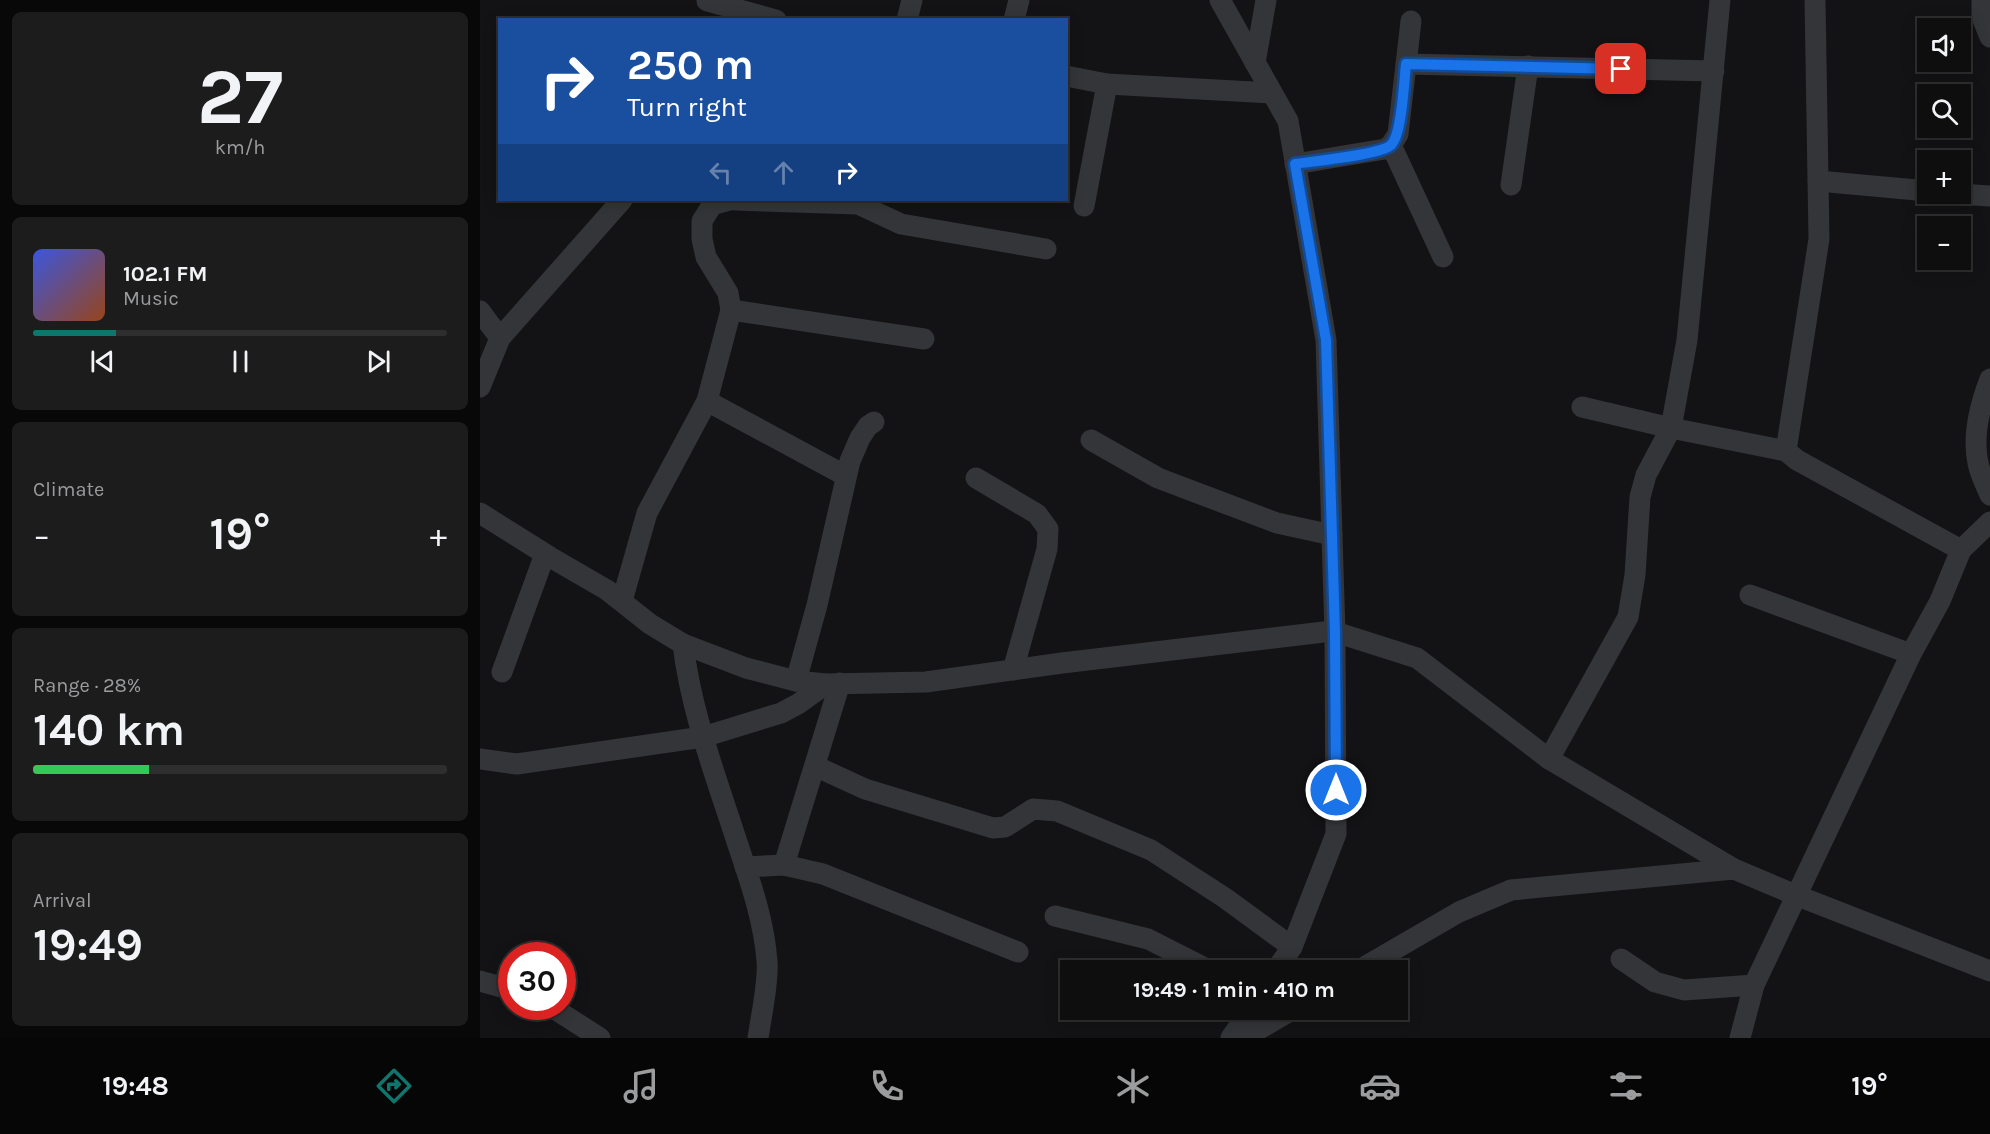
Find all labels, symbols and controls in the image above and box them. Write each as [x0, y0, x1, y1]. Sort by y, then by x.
map controls [1917, 18, 1971, 270]
button: sound [1917, 18, 1971, 72]
text: 250 m [627, 40, 754, 90]
icon: right [528, 42, 606, 120]
pin [1595, 43, 1646, 94]
text: 27 [197, 51, 283, 143]
icon: arrive [1604, 52, 1637, 85]
button: search [1917, 84, 1971, 138]
text: Turn right [627, 91, 747, 123]
text: km/h [215, 136, 265, 159]
button: + [1917, 150, 1971, 204]
icon: left [704, 156, 737, 189]
icon: ahead [767, 156, 800, 189]
icon: right [830, 156, 863, 189]
button: − [1917, 216, 1971, 270]
text: 102.1 FM [123, 261, 207, 287]
text: Music [123, 287, 179, 310]
icon: previous [86, 345, 119, 378]
icon: pause [224, 345, 257, 378]
icon: next [362, 345, 395, 378]
text: Climate [33, 478, 104, 501]
text: 19° [210, 508, 270, 560]
text: − [33, 516, 50, 554]
text: + [430, 516, 447, 554]
text: Range · 28% [33, 674, 141, 697]
text: 140 km [33, 704, 185, 756]
position arrow [1304, 758, 1368, 822]
text: Arrival [33, 889, 92, 912]
text: 19:49 [33, 919, 143, 971]
speed limit sign: 30 [498, 942, 576, 1020]
text: 19:49 · 1 min · 410 m [1133, 977, 1335, 1003]
icon: directions [373, 1065, 415, 1107]
icon: music [620, 1065, 662, 1107]
icon: phone [866, 1065, 908, 1107]
icon: climate [1112, 1065, 1154, 1107]
icon: car [1359, 1065, 1401, 1107]
icon: filters [1605, 1065, 1647, 1107]
text: 19:48 [102, 1070, 169, 1102]
text: 19° [1851, 1070, 1888, 1102]

